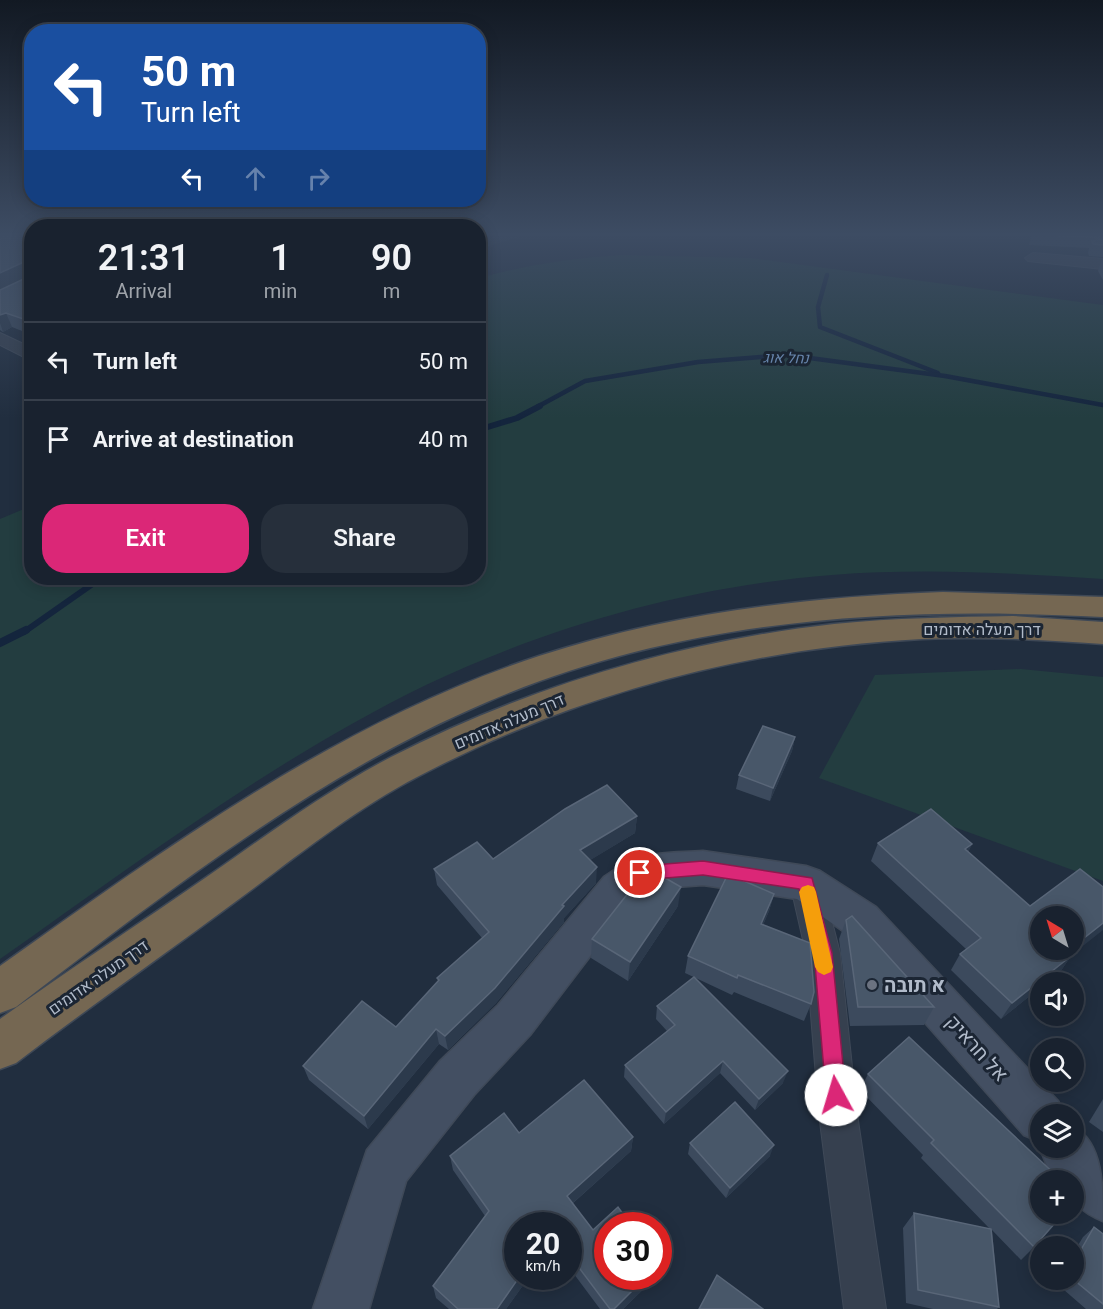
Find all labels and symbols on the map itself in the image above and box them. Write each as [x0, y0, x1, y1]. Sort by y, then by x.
water label: נחל אוג [763, 349, 811, 367]
street label: דרך מעלה אדומים [923, 620, 1041, 639]
street label: דרך מעלה אדומים [451, 690, 567, 753]
pin [614, 847, 665, 898]
north arrow [1030, 906, 1084, 960]
street label: דרך מעלה אדומים [45, 936, 152, 1019]
place label: א תובה [884, 973, 945, 997]
marker: א תובה [865, 978, 879, 992]
street label: אל חראיק [941, 1010, 1013, 1086]
position arrow [804, 1063, 868, 1127]
speed limit sign: 30 [594, 1212, 672, 1290]

